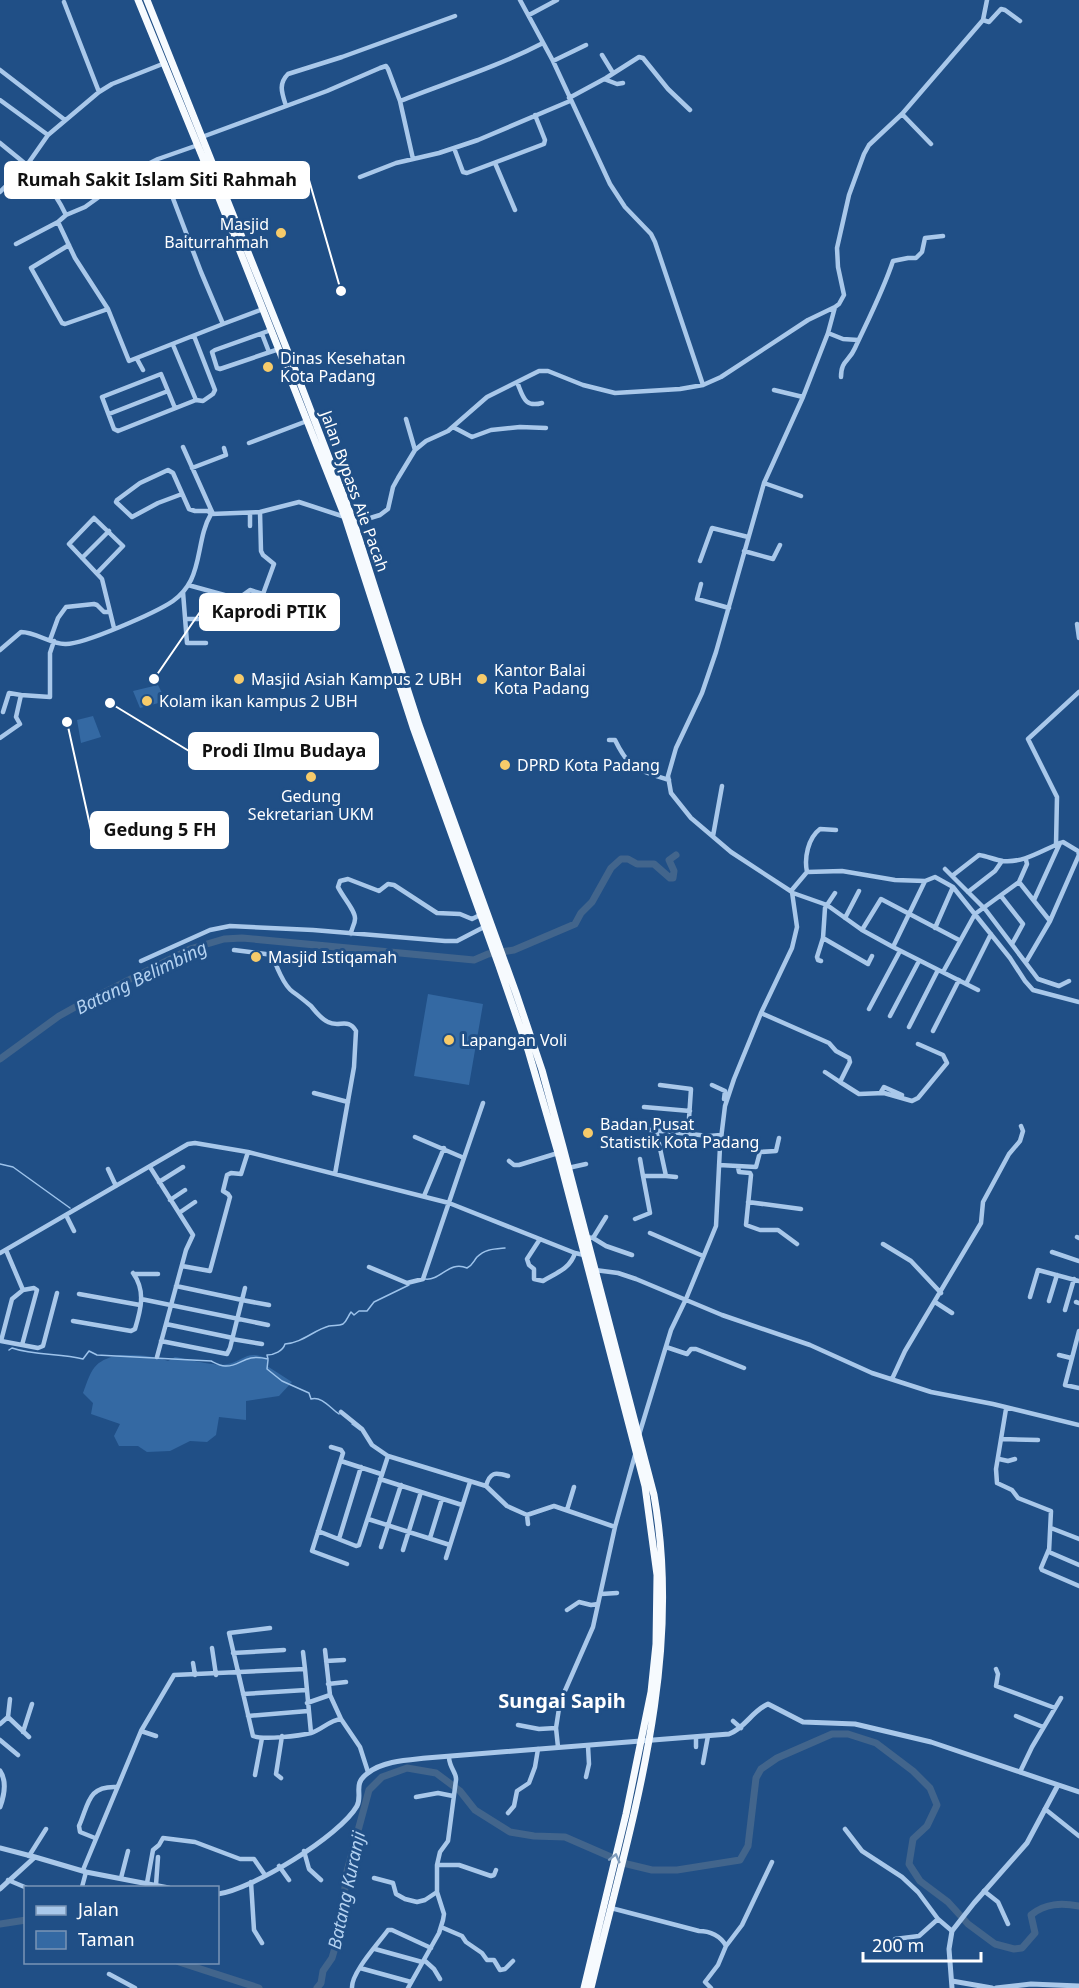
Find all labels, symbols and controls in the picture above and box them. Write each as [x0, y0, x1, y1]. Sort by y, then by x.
callout: Rumah Sakit Islam Siti Rahmah [5, 162, 309, 198]
text: Rumah Sakit Islam Siti Rahmah [17, 167, 297, 191]
place label: Masjid Baiturrahmah [164, 213, 269, 253]
marker: Masjid Baiturrahmah [274, 226, 288, 240]
place label: Dinas Kesehatan Kota Padang [280, 347, 406, 387]
marker: Dinas Kesehatan Kota Padang [261, 360, 275, 374]
street label: Jalan Bypass Aie Pacah [315, 405, 394, 575]
callout: Kaprodi PTIK [200, 594, 339, 630]
text: Kaprodi PTIK [211, 599, 327, 623]
place label: Kantor Balai Kota Padang [494, 659, 590, 699]
place label: Masjid Asiah Kampus 2 UBH [251, 668, 462, 690]
marker: Masjid Asiah Kampus 2 UBH [232, 672, 246, 686]
marker: Kantor Balai Kota Padang [475, 672, 489, 686]
place label: Kolam ikan kampus 2 UBH [159, 690, 358, 712]
marker: Kolam ikan kampus 2 UBH [140, 694, 154, 708]
callout: Prodi Ilmu Budaya [189, 733, 378, 769]
text: Prodi Ilmu Budaya [202, 738, 366, 762]
place label: DPRD Kota Padang [517, 754, 660, 776]
marker: DPRD Kota Padang [498, 758, 512, 772]
marker: Gedung Sekretarian UKM [304, 770, 318, 784]
place label: Gedung Sekretarian UKM [248, 785, 374, 825]
callout: Gedung 5 FH [91, 812, 228, 848]
text: Gedung 5 FH [103, 817, 217, 841]
water label: Batang Belimbing [71, 935, 211, 1019]
place label: Masjid Istiqamah [268, 946, 397, 968]
marker: Masjid Istiqamah [249, 950, 263, 964]
place label: Lapangan Voli [461, 1029, 567, 1051]
marker: Lapangan Voli [442, 1033, 456, 1047]
place label: Badan Pusat Statistik Kota Padang [600, 1113, 759, 1153]
marker: Badan Pusat Statistik Kota Padang [581, 1126, 595, 1140]
district label: Sungai Sapih [498, 1687, 626, 1714]
water label: Batang Kuranji [322, 1828, 370, 1951]
one-way arrow [607, 1854, 620, 1864]
legend [24, 1886, 219, 1964]
text: Jalan [76, 1897, 119, 1921]
scale bar [863, 1925, 982, 1963]
text: Taman [78, 1927, 135, 1951]
text: 200 m [872, 1933, 924, 1957]

